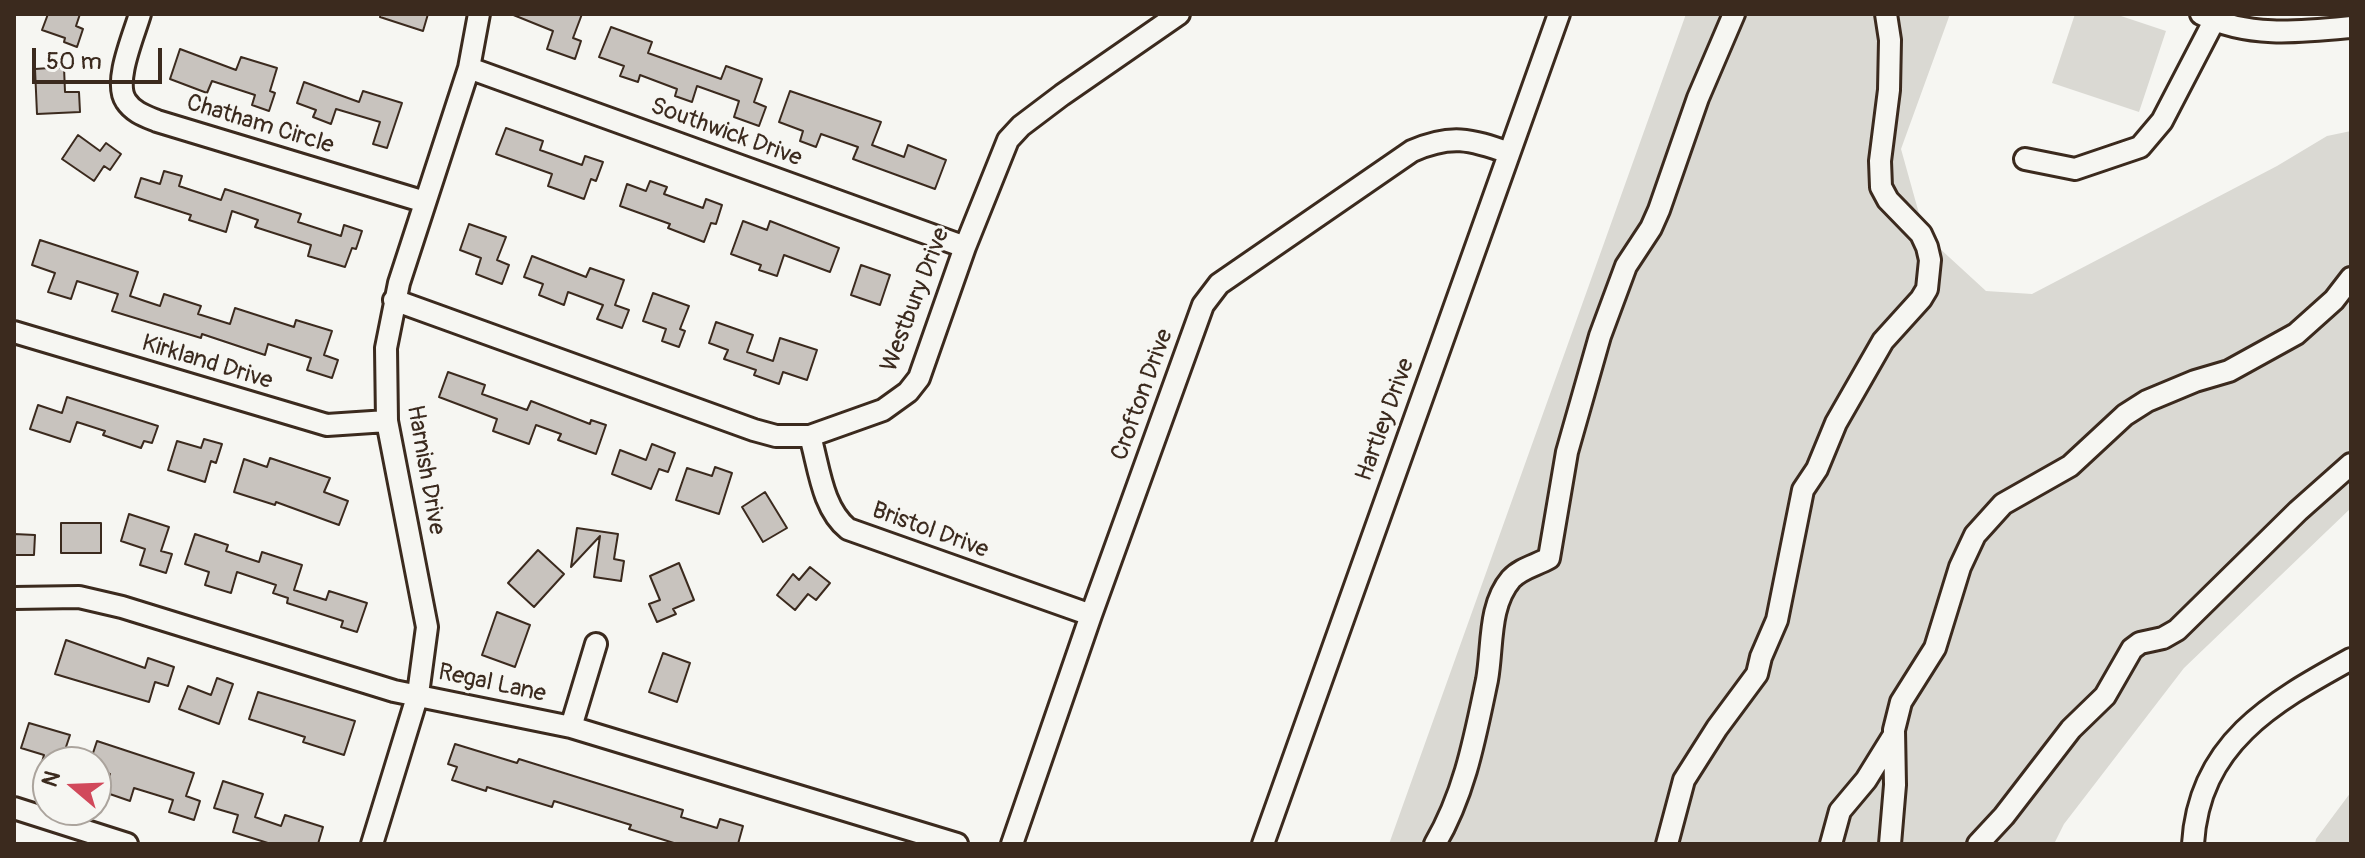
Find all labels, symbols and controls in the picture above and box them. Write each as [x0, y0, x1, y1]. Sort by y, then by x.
scale bar [36, 32, 166, 82]
text: 50 m [46, 47, 102, 76]
street label: Chatham Circle [183, 89, 337, 161]
street label: Southwick Drive [646, 92, 806, 174]
street label: Westbury Drive [875, 224, 957, 376]
street label: Crofton Drive [1106, 325, 1180, 465]
street label: Kirkland Drive [138, 329, 276, 397]
street label: Hartley Drive [1350, 355, 1422, 485]
street label: Harnish Drive [399, 403, 451, 537]
street label: Bristol Drive [868, 497, 992, 565]
street label: Regal Lane [436, 659, 548, 709]
north arrow [32, 746, 112, 826]
text: N [36, 767, 67, 790]

